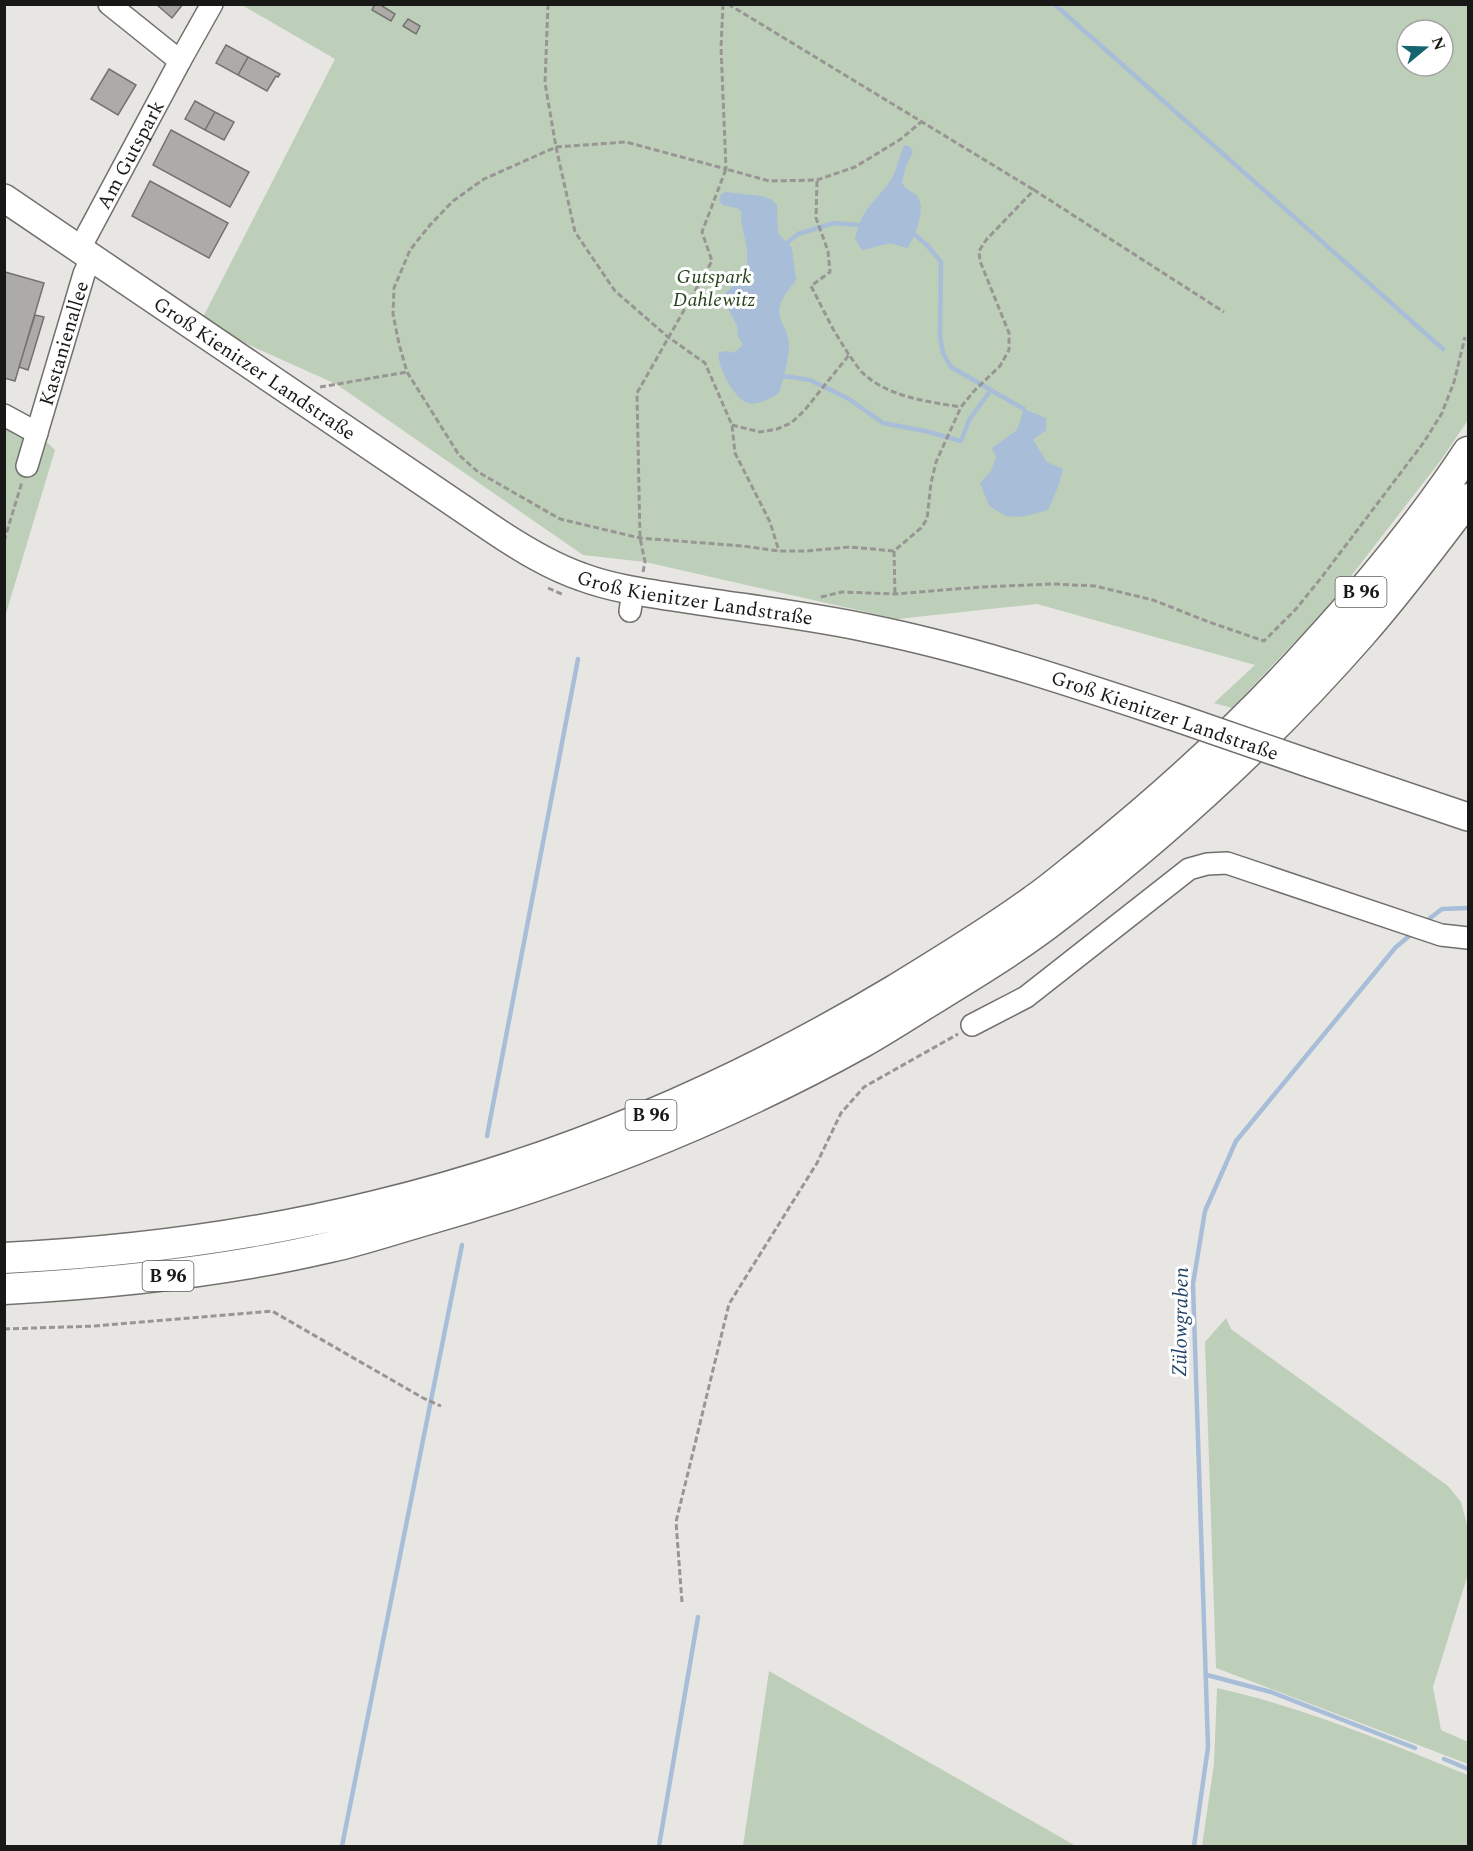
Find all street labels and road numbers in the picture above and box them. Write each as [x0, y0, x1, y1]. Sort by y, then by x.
street label: Am Gutspark [89, 95, 172, 215]
street label: Kastanienallee [32, 277, 97, 410]
street label: Groß Kienitzer Landstraße [147, 289, 362, 448]
street label: Groß Kienitzer Landstraße [572, 562, 815, 634]
road number: B 96 [1336, 577, 1386, 607]
street label: Groß Kienitzer Landstraße [1047, 663, 1282, 769]
road number: B 96 [626, 1100, 676, 1130]
road number: B 96 [142, 1261, 194, 1291]

